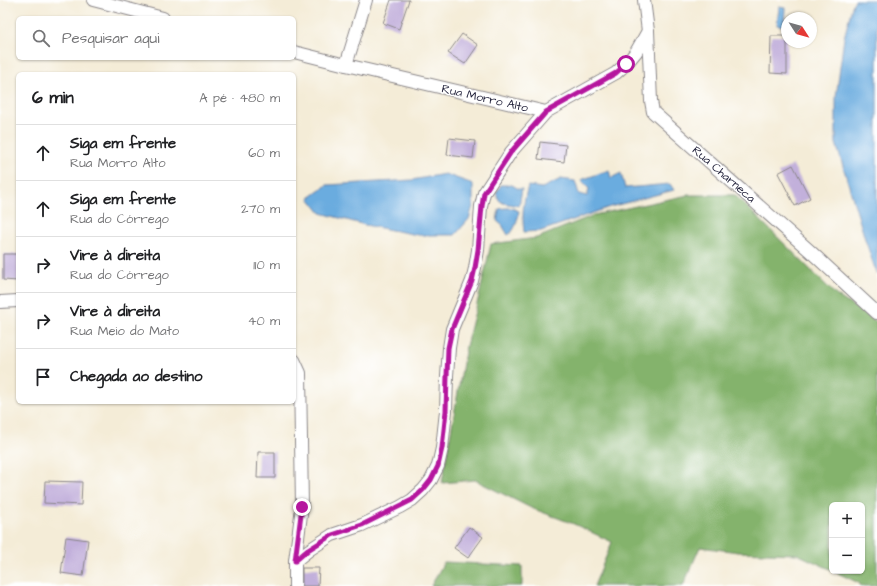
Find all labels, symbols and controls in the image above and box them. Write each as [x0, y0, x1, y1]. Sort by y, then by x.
north arrow [781, 12, 817, 48]
search box [16, 16, 296, 60]
icon: search [30, 27, 52, 49]
text: Pesquisar aqui [62, 28, 159, 49]
route start [617, 55, 635, 73]
street label: Rua Morro Alto [440, 80, 530, 117]
text: 6 min [32, 86, 74, 110]
text: A pé · 480 m [199, 89, 280, 107]
text: Siga em frente [70, 133, 176, 154]
icon: ahead [32, 142, 54, 164]
street label: Rua Charneca [688, 142, 759, 207]
text: 60 m [248, 144, 280, 162]
text: Rua Morro Alto [70, 154, 166, 172]
text: Siga em frente [70, 189, 176, 210]
icon: ahead [32, 198, 54, 220]
text: 270 m [241, 200, 280, 218]
text: Rua do Córrego [70, 210, 169, 228]
text: Vire à direita [70, 245, 160, 266]
icon: right [32, 254, 54, 276]
text: 110 m [253, 256, 280, 274]
text: Rua do Córrego [70, 266, 169, 284]
text: Vire à direita [70, 301, 160, 322]
icon: right [32, 310, 54, 332]
text: 40 m [248, 312, 280, 330]
text: Rua Meio do Mato [70, 322, 179, 340]
icon: arrive [32, 366, 54, 388]
text: Chegada ao destino [70, 366, 203, 387]
route end [293, 498, 311, 516]
map controls [829, 502, 865, 574]
button: + [829, 502, 865, 538]
button: − [829, 538, 865, 574]

